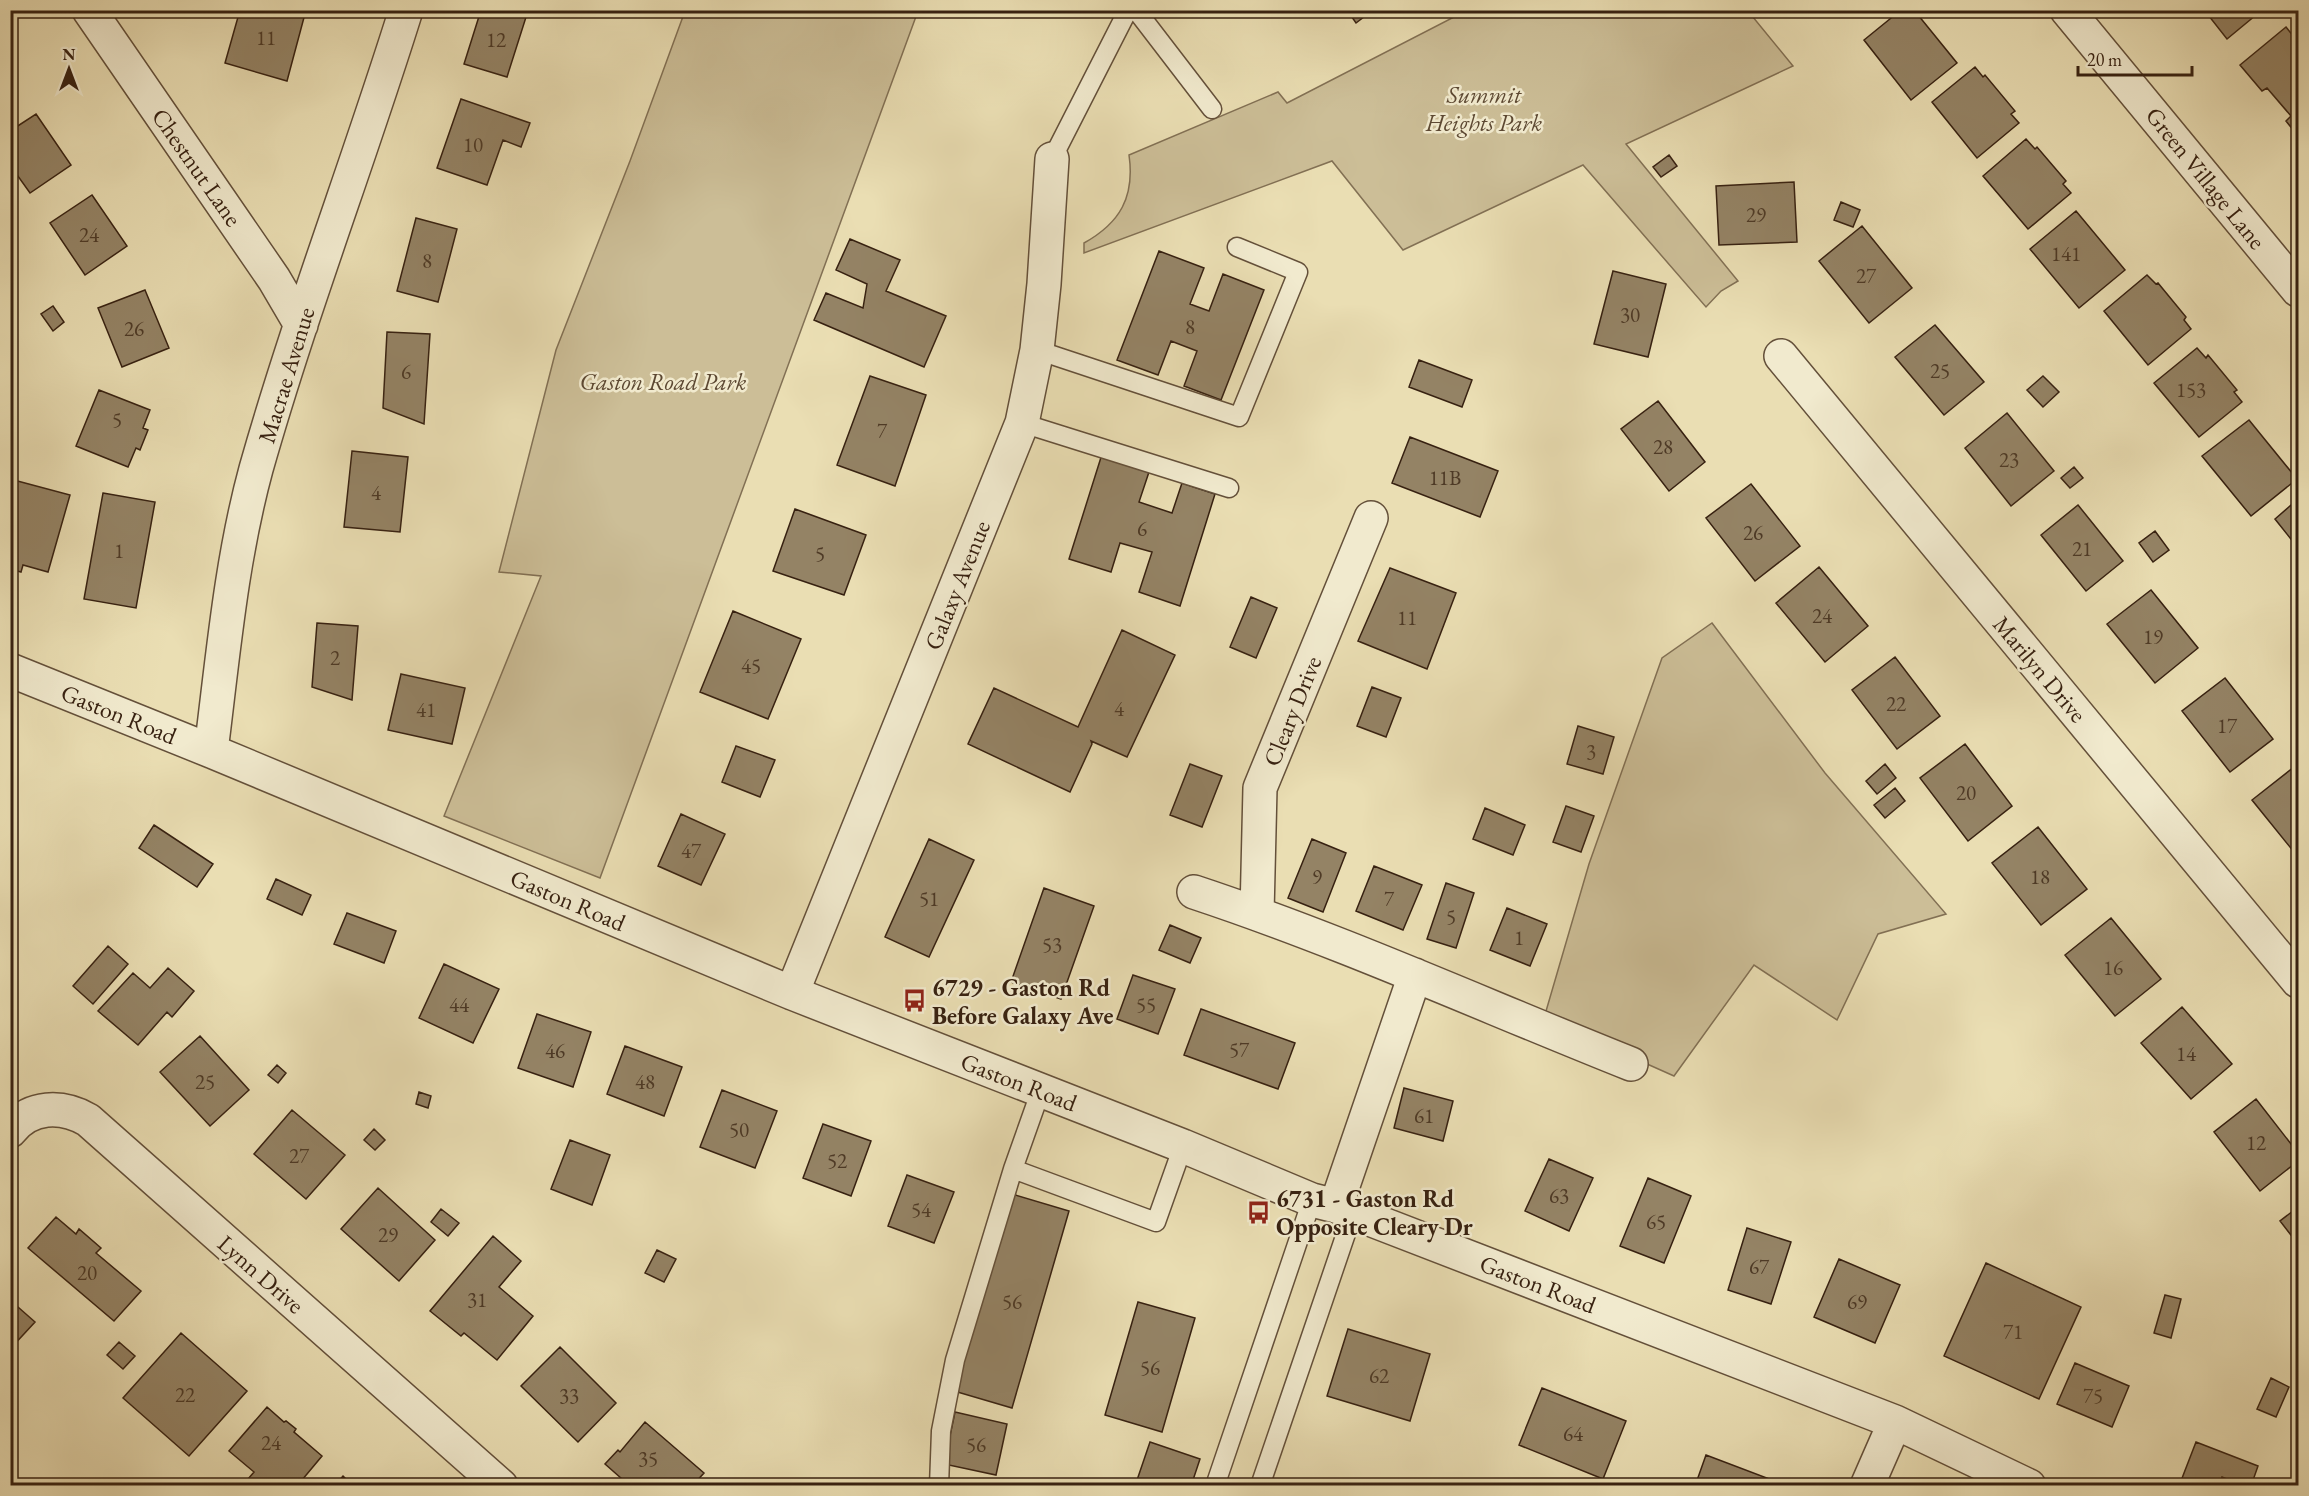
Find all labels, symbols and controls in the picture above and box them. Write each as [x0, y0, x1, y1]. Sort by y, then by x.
house number: 11 [256, 24, 276, 51]
house number: 12 [486, 26, 506, 53]
north arrow [39, 39, 99, 99]
scale bar [2078, 39, 2192, 77]
text: N [63, 44, 76, 65]
text: 20 m [2087, 48, 2122, 71]
park label: Summit Heights Park [1425, 79, 1542, 138]
street label: Green Village Lane [2139, 101, 2273, 255]
street label: Chestnut Lane [145, 102, 249, 232]
house number: 10 [463, 131, 483, 158]
house number: 29 [1746, 201, 1766, 228]
house number: 24 [79, 221, 100, 248]
house number: 141 [2051, 240, 2081, 267]
house number: 8 [422, 247, 432, 274]
house number: 27 [1856, 262, 1877, 289]
house number: 30 [1620, 301, 1640, 328]
street label: Macrae Avenue [251, 303, 321, 447]
house number: 8 [1185, 313, 1195, 340]
house number: 26 [124, 315, 144, 342]
house number: 25 [1930, 357, 1950, 384]
house number: 6 [401, 358, 411, 385]
park label: Gaston Road Park [580, 366, 747, 397]
house number: 153 [2176, 376, 2206, 403]
house number: 5 [112, 406, 122, 433]
house number: 7 [877, 417, 888, 444]
house number: 28 [1653, 433, 1673, 460]
house number: 23 [1999, 446, 2019, 473]
house number: 11B [1429, 464, 1461, 491]
house number: 4 [371, 479, 382, 506]
house number: 6 [1137, 515, 1147, 542]
street label: Galaxy Avenue [917, 516, 997, 654]
house number: 26 [1743, 519, 1763, 546]
house number: 21 [2072, 535, 2092, 562]
house number: 1 [114, 537, 124, 564]
house number: 5 [815, 540, 825, 567]
house number: 24 [1812, 602, 1833, 629]
house number: 11 [1397, 604, 1417, 631]
street label: Marilyn Drive [1986, 609, 2094, 729]
house number: 19 [2143, 623, 2163, 650]
house number: 2 [330, 644, 340, 671]
street label: Cleary Drive [1256, 651, 1328, 771]
house number: 45 [741, 652, 761, 679]
street label: Gaston Road [57, 677, 182, 752]
house number: 22 [1886, 690, 1906, 717]
house number: 4 [1114, 695, 1125, 722]
house number: 41 [416, 696, 436, 723]
house number: 17 [2217, 712, 2238, 739]
house number: 3 [1586, 738, 1596, 765]
house number: 20 [1956, 779, 1976, 806]
house number: 47 [681, 837, 702, 864]
street label: Gaston Road [506, 862, 631, 938]
house number: 9 [1312, 863, 1322, 890]
house number: 18 [2030, 863, 2050, 890]
house number: 51 [919, 885, 939, 912]
house number: 7 [1384, 885, 1395, 912]
house number: 5 [1446, 903, 1456, 930]
house number: 1 [1514, 924, 1524, 951]
house number: 53 [1042, 931, 1062, 958]
house number: 16 [2103, 954, 2123, 981]
place label: 6729 - Gaston Rd Before Galaxy Ave [932, 972, 1114, 1032]
bus stop icon: 6729 - Gaston Rd Before Galaxy Ave [901, 988, 927, 1014]
house number: 44 [449, 991, 470, 1018]
house number: 55 [1136, 991, 1156, 1018]
house number: 57 [1229, 1036, 1250, 1063]
house number: 46 [545, 1037, 565, 1064]
house number: 14 [2176, 1040, 2197, 1067]
street label: Gaston Road [957, 1046, 1082, 1119]
house number: 25 [195, 1068, 215, 1095]
house number: 48 [635, 1068, 655, 1095]
house number: 61 [1414, 1102, 1434, 1129]
house number: 50 [729, 1116, 749, 1143]
house number: 12 [2246, 1129, 2266, 1156]
house number: 27 [289, 1142, 310, 1169]
house number: 52 [827, 1147, 847, 1174]
house number: 63 [1549, 1182, 1569, 1209]
place label: 6731 - Gaston Rd Opposite Cleary Dr [1276, 1183, 1473, 1243]
house number: 54 [911, 1196, 932, 1223]
bus stop icon: 6731 - Gaston Rd Opposite Cleary Dr [1245, 1199, 1271, 1225]
house number: 65 [1646, 1208, 1666, 1235]
house number: 29 [378, 1221, 398, 1248]
street label: Lynn Drive [211, 1228, 311, 1320]
street label: Gaston Road [1476, 1248, 1601, 1321]
house number: 67 [1749, 1253, 1770, 1280]
house number: 20 [77, 1259, 97, 1286]
house number: 31 [467, 1286, 487, 1313]
house number: 56 [1002, 1288, 1022, 1315]
house number: 69 [1847, 1288, 1867, 1315]
house number: 71 [2003, 1318, 2023, 1345]
house number: 56 [1140, 1354, 1160, 1381]
house number: 62 [1369, 1362, 1389, 1389]
house number: 22 [175, 1381, 195, 1408]
house number: 33 [559, 1382, 579, 1409]
house number: 75 [2083, 1382, 2103, 1409]
house number: 64 [1563, 1420, 1584, 1447]
house number: 24 [261, 1429, 282, 1456]
house number: 56 [966, 1431, 986, 1458]
house number: 35 [638, 1445, 658, 1472]

